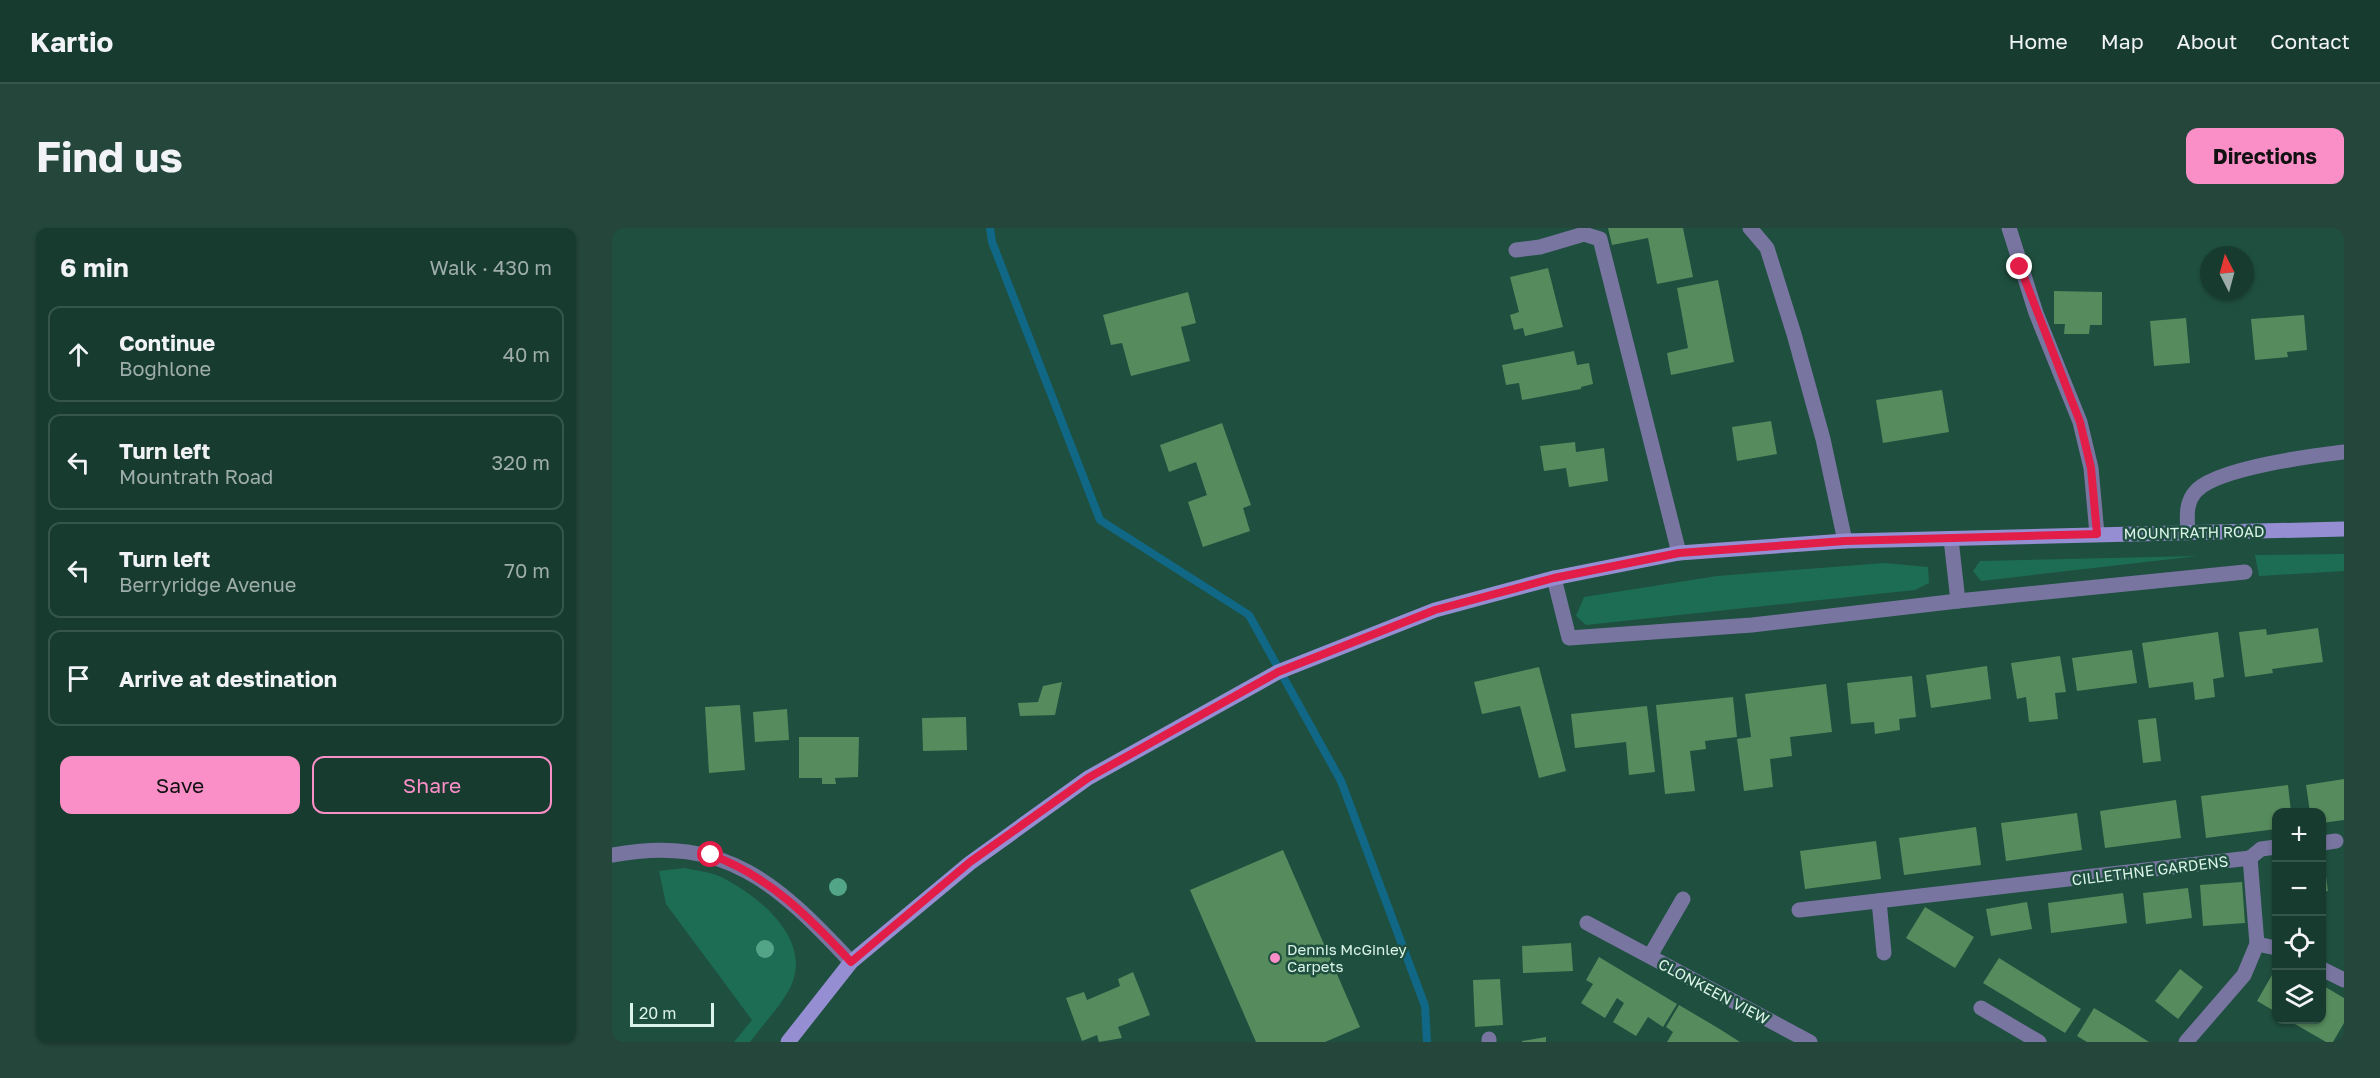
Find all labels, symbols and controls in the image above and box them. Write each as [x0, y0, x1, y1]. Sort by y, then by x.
text: Kartio [30, 25, 113, 58]
text: Home [2008, 28, 2068, 54]
text: Map [2101, 28, 2144, 54]
text: About [2177, 28, 2237, 54]
text: Contact [2270, 28, 2350, 54]
button: Directions [2186, 128, 2344, 184]
text: Find us [36, 131, 183, 181]
north arrow [2200, 246, 2254, 300]
text: 6 min [60, 252, 129, 283]
route end [2006, 253, 2032, 279]
text: Walk · 430 m [430, 255, 552, 279]
text: Continue [119, 329, 215, 356]
icon: ahead [62, 338, 95, 371]
text: 40 m [503, 342, 550, 366]
text: Boghlone [119, 356, 211, 380]
text: Turn left [119, 437, 210, 464]
icon: left [62, 446, 95, 479]
text: 320 m [492, 450, 550, 474]
text: Mountrath Road [119, 464, 273, 488]
street label: MOUNTRATH ROAD [2124, 522, 2264, 542]
text: Turn left [119, 545, 210, 572]
icon: left [62, 554, 95, 587]
text: 70 m [504, 558, 550, 582]
text: Berryridge Avenue [119, 572, 296, 596]
icon: arrive [62, 662, 95, 695]
text: Arrive at destination [119, 665, 337, 692]
button: Save [60, 756, 300, 814]
button: Share [312, 756, 552, 814]
map controls [2272, 808, 2326, 1024]
button: + [2272, 808, 2326, 862]
route start [697, 841, 723, 867]
street label: CILLETHNE GARDENS [2071, 851, 2229, 889]
button: − [2272, 862, 2326, 916]
button: locate [2272, 916, 2326, 970]
place label: Dennis McGinley Carpets [1287, 940, 1407, 975]
marker: Dennis McGinley Carpets [1268, 951, 1282, 965]
street label: CLONKEEN VIEW [1656, 954, 1772, 1028]
button: layers [2272, 970, 2326, 1024]
scale bar [630, 1000, 714, 1028]
text: 20 m [639, 1003, 676, 1023]

